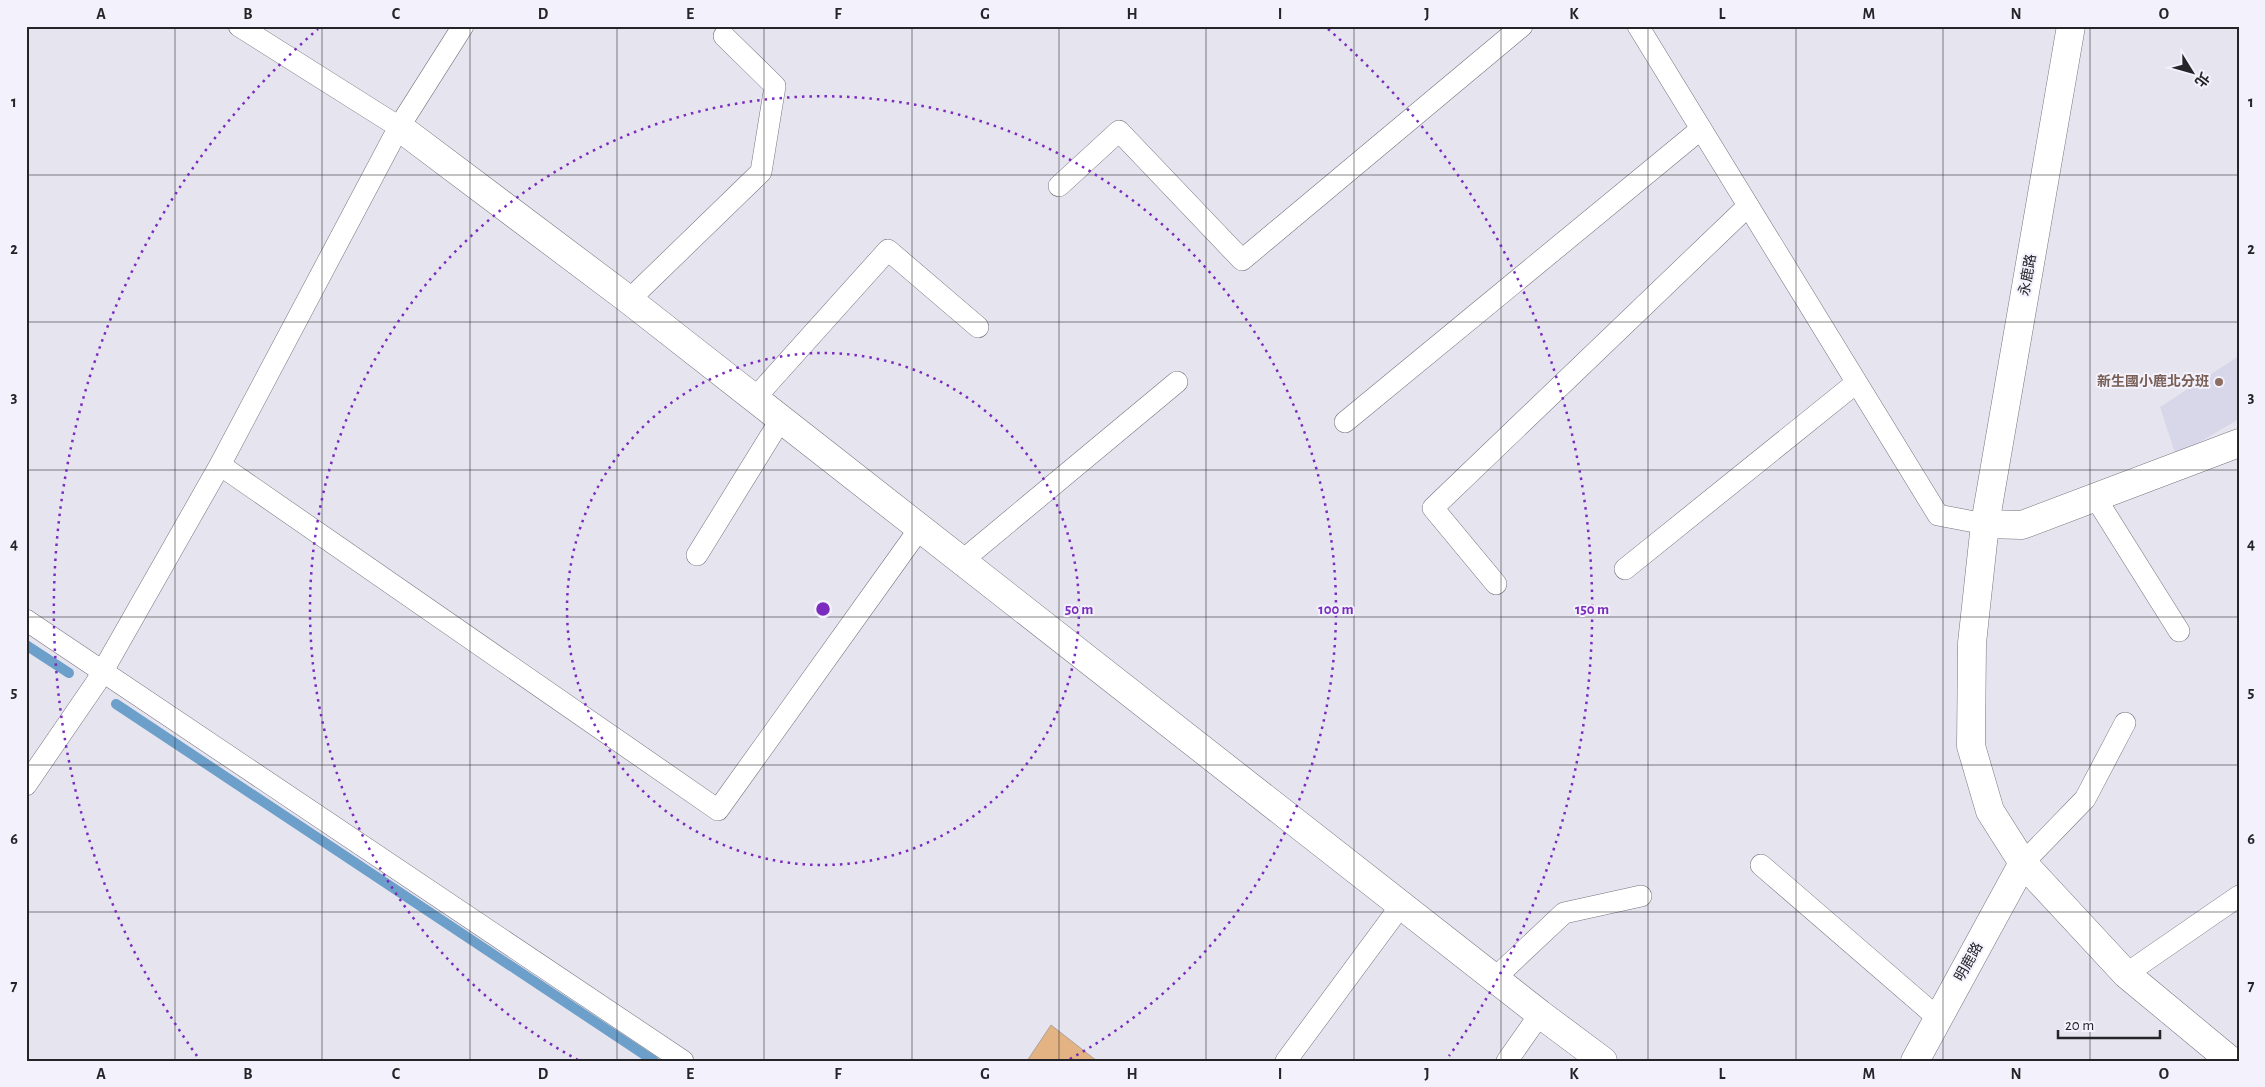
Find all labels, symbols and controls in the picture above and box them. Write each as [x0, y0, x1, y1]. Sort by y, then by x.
text: A [96, 6, 106, 22]
text: B [243, 6, 253, 22]
text: C [392, 6, 401, 22]
text: D [538, 6, 549, 22]
text: E [686, 6, 694, 22]
text: F [834, 6, 842, 22]
text: G [980, 6, 990, 22]
text: H [1126, 6, 1138, 22]
text: I [1278, 6, 1282, 22]
text: J [1424, 6, 1430, 22]
text: K [1569, 6, 1579, 22]
text: L [1719, 6, 1726, 22]
text: M [1863, 6, 1875, 22]
text: N [2010, 6, 2022, 22]
text: O [2159, 6, 2169, 22]
north arrow [2168, 48, 2218, 98]
text: 北 [2192, 69, 2212, 90]
text: 1 [11, 94, 17, 110]
text: 1 [2248, 94, 2254, 110]
text: 2 [10, 241, 18, 257]
text: 2 [2247, 241, 2255, 257]
street label: 永鹿路 [2015, 253, 2039, 297]
place label: 新生國小鹿北分班 [2097, 373, 2209, 389]
marker: 新生國小鹿北分班 [2213, 376, 2225, 388]
text: 3 [11, 389, 18, 405]
text: 3 [2248, 389, 2255, 405]
text: 4 [10, 536, 18, 552]
text: 4 [2247, 536, 2255, 552]
centre of rings [814, 600, 832, 618]
text: 50 m [1065, 602, 1093, 617]
text: 100 m [1318, 602, 1354, 617]
text: 150 m [1575, 602, 1609, 617]
text: 5 [11, 684, 18, 700]
text: 5 [2248, 684, 2255, 700]
text: 6 [10, 831, 18, 847]
text: 6 [2247, 831, 2255, 847]
street label: 明鹿路 [1951, 939, 1985, 984]
text: 7 [11, 978, 18, 994]
text: 7 [2248, 978, 2255, 994]
scale bar [2058, 1007, 2160, 1039]
text: 20 m [2065, 1018, 2094, 1033]
text: A [96, 1066, 106, 1082]
text: B [243, 1066, 253, 1082]
text: C [392, 1066, 401, 1082]
text: D [538, 1066, 549, 1082]
text: E [686, 1066, 694, 1082]
text: F [834, 1066, 842, 1082]
text: G [980, 1066, 990, 1082]
text: H [1126, 1066, 1138, 1082]
text: I [1278, 1066, 1282, 1082]
text: J [1424, 1066, 1430, 1082]
text: K [1569, 1066, 1579, 1082]
text: L [1719, 1066, 1726, 1082]
text: M [1863, 1066, 1875, 1082]
text: N [2010, 1066, 2022, 1082]
text: O [2159, 1066, 2169, 1082]

